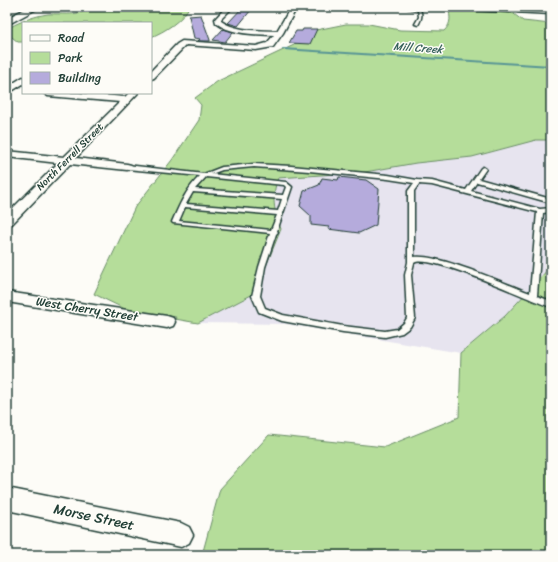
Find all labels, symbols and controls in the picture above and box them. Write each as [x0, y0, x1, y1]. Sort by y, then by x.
legend [22, 22, 152, 94]
text: Road [58, 27, 85, 49]
water label: Mill Creek [393, 37, 445, 59]
text: Park [58, 47, 83, 69]
text: Building [58, 67, 101, 89]
street label: North Ferrell Street [32, 119, 108, 195]
street label: West Cherry Street [34, 290, 141, 328]
street label: Morse Street [51, 496, 137, 538]

